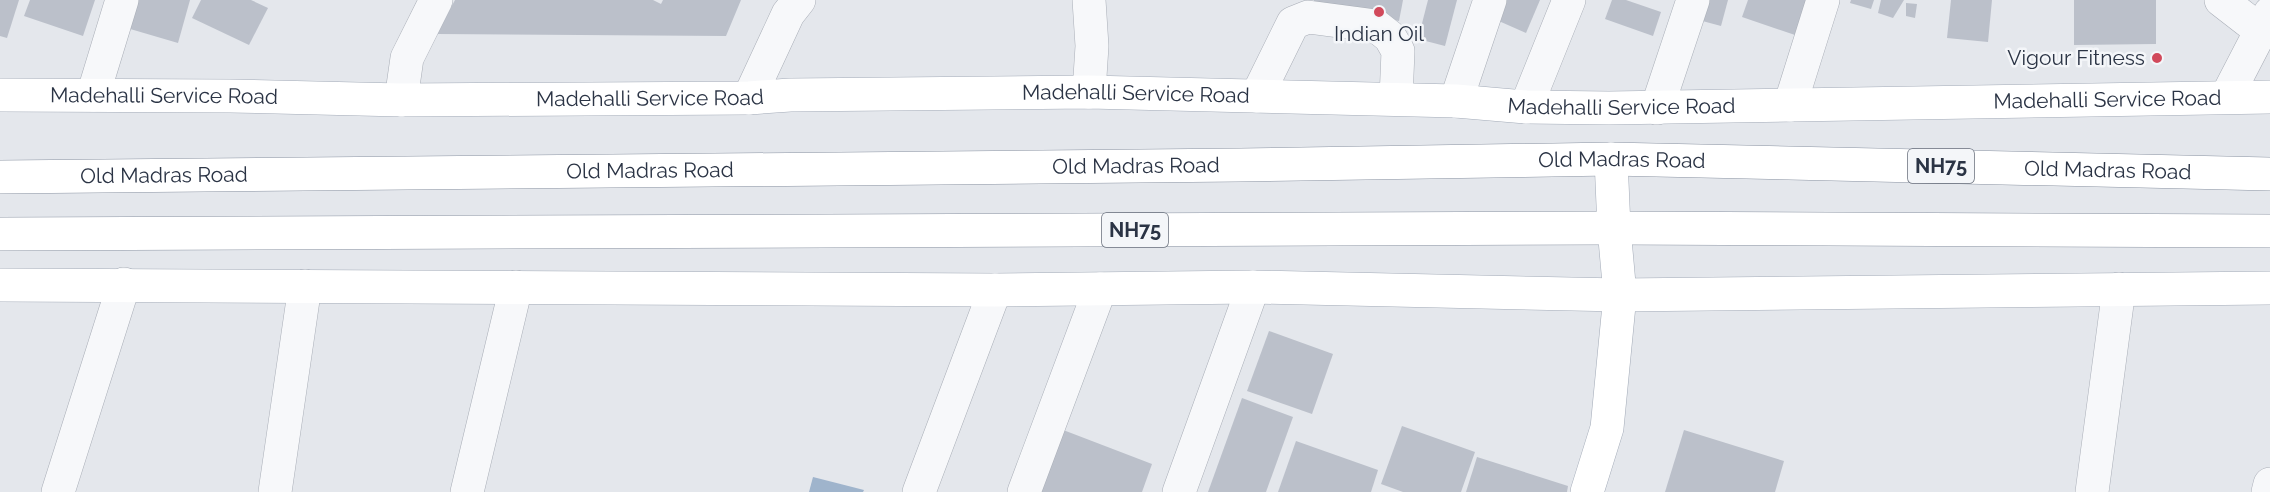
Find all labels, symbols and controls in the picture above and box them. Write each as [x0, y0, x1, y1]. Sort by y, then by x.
marker: Indian Oil [1372, 5, 1386, 19]
place label: Indian Oil [1334, 21, 1424, 46]
place label: Vigour Fitness [2007, 45, 2145, 70]
marker: Vigour Fitness [2150, 51, 2164, 65]
street label: Madehalli Service Road [1022, 79, 1250, 108]
street label: Madehalli Service Road [50, 82, 278, 109]
street label: Madehalli Service Road [536, 84, 765, 111]
street label: Madehalli Service Road [1993, 85, 2222, 114]
street label: Madehalli Service Road [1507, 92, 1736, 120]
street label: Old Madras Road [1538, 146, 1706, 173]
road number: NH75 [1908, 149, 1974, 183]
street label: Old Madras Road [1052, 152, 1220, 179]
street label: Old Madras Road [2024, 155, 2192, 184]
street label: Old Madras Road [566, 157, 734, 184]
street label: Old Madras Road [80, 162, 248, 188]
road number: NH75 [1102, 213, 1168, 247]

